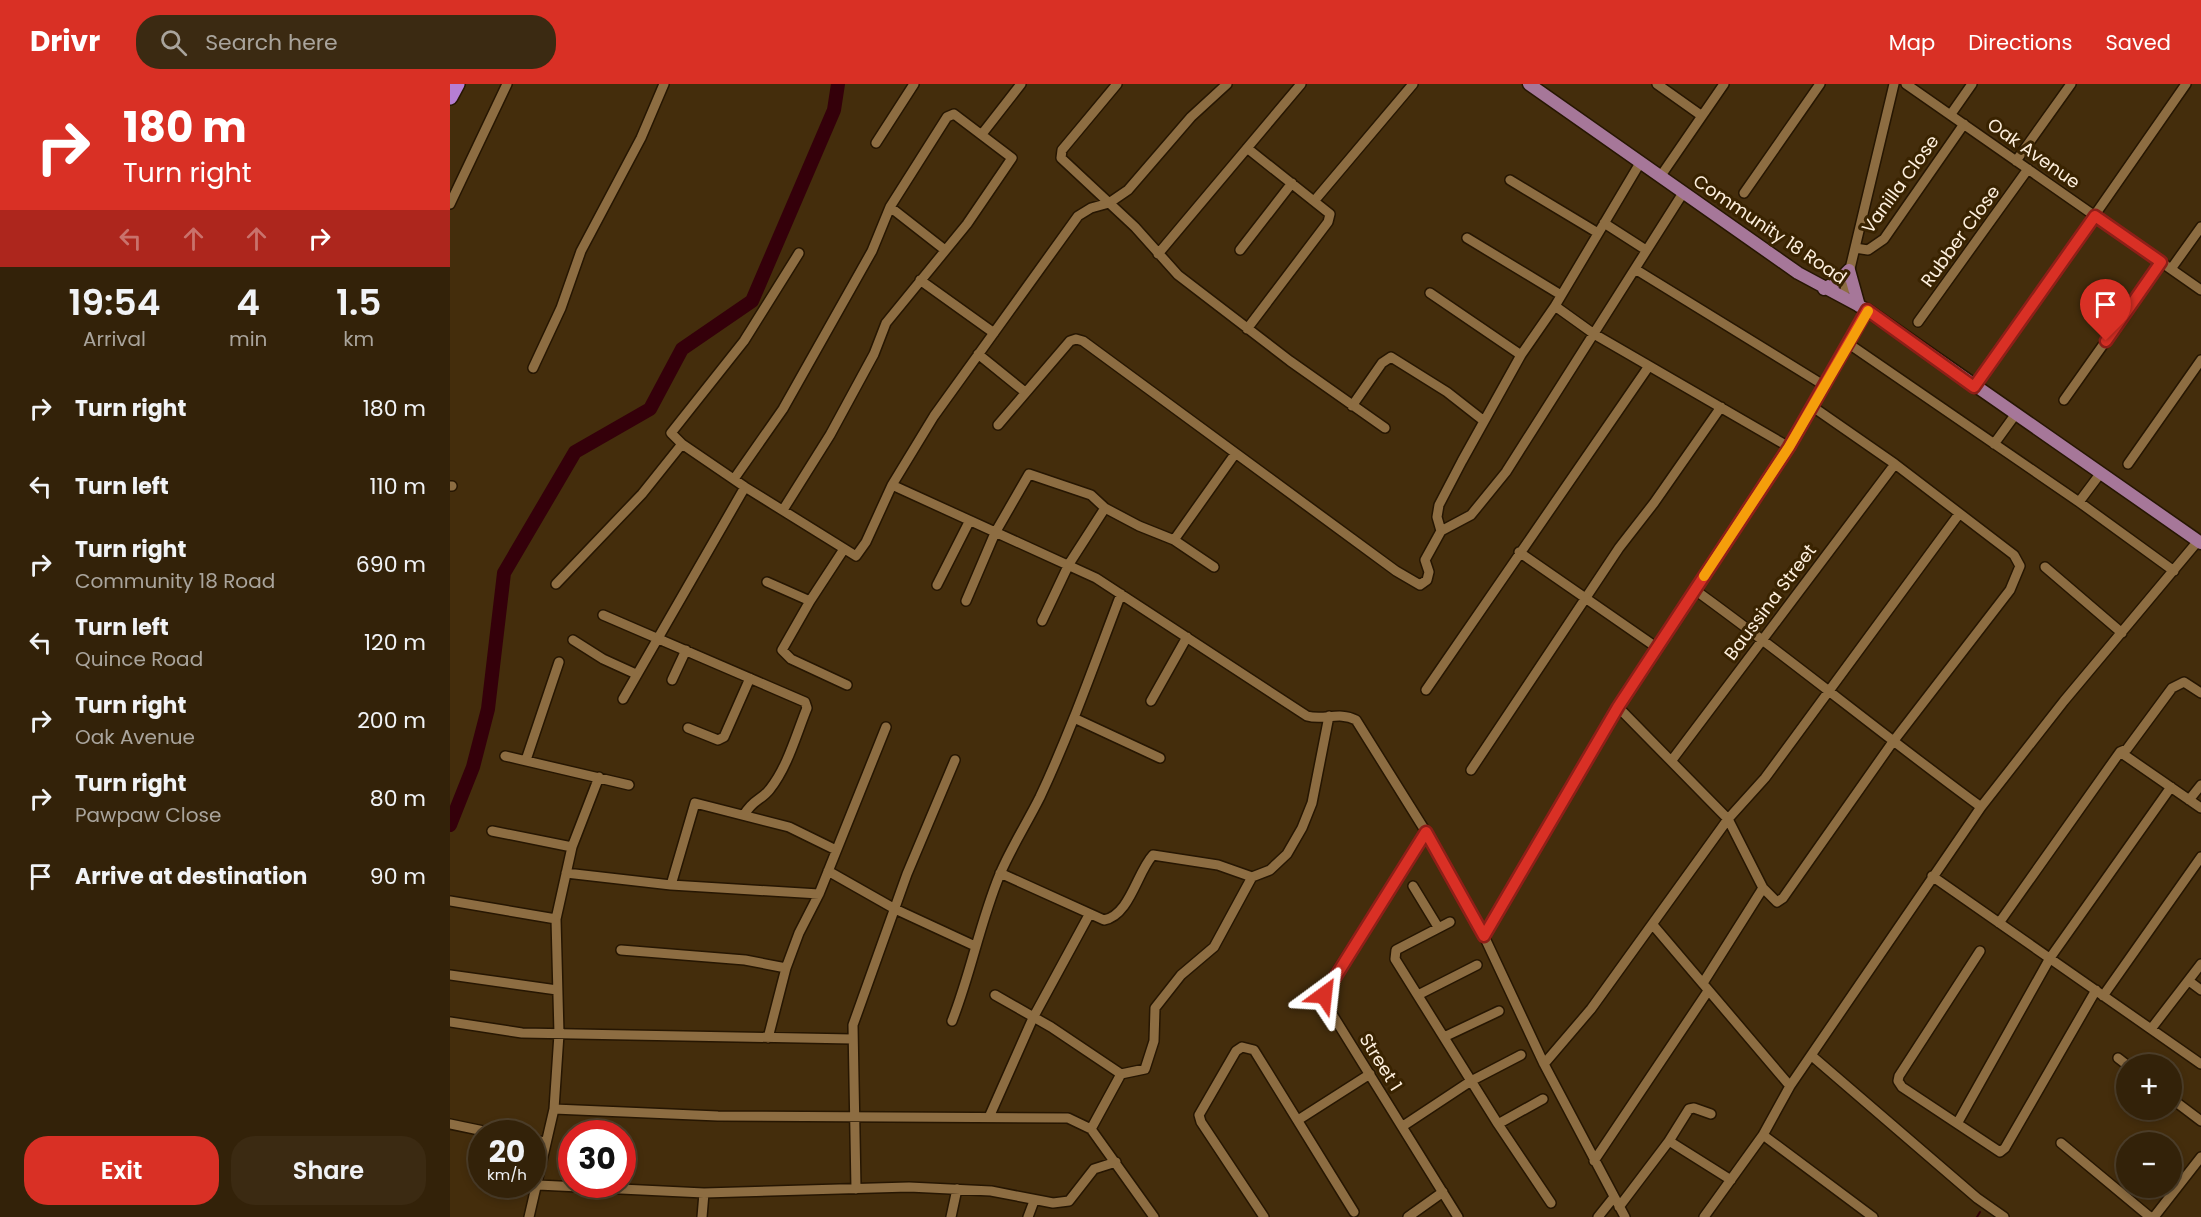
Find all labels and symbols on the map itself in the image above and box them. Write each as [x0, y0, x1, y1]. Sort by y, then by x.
street label: Oak Avenue [1983, 112, 2085, 194]
street label: Vanilla Close [1856, 130, 1944, 238]
street label: Community 18 Road [1688, 168, 1852, 290]
street label: Rubber Close [1915, 180, 2005, 292]
pin [2080, 279, 2131, 341]
street label: Baussina Street [1718, 539, 1822, 665]
position arrow [1292, 963, 1356, 1027]
street label: Street 1 [1354, 1029, 1408, 1095]
speed limit sign: 30 [558, 1120, 636, 1198]

